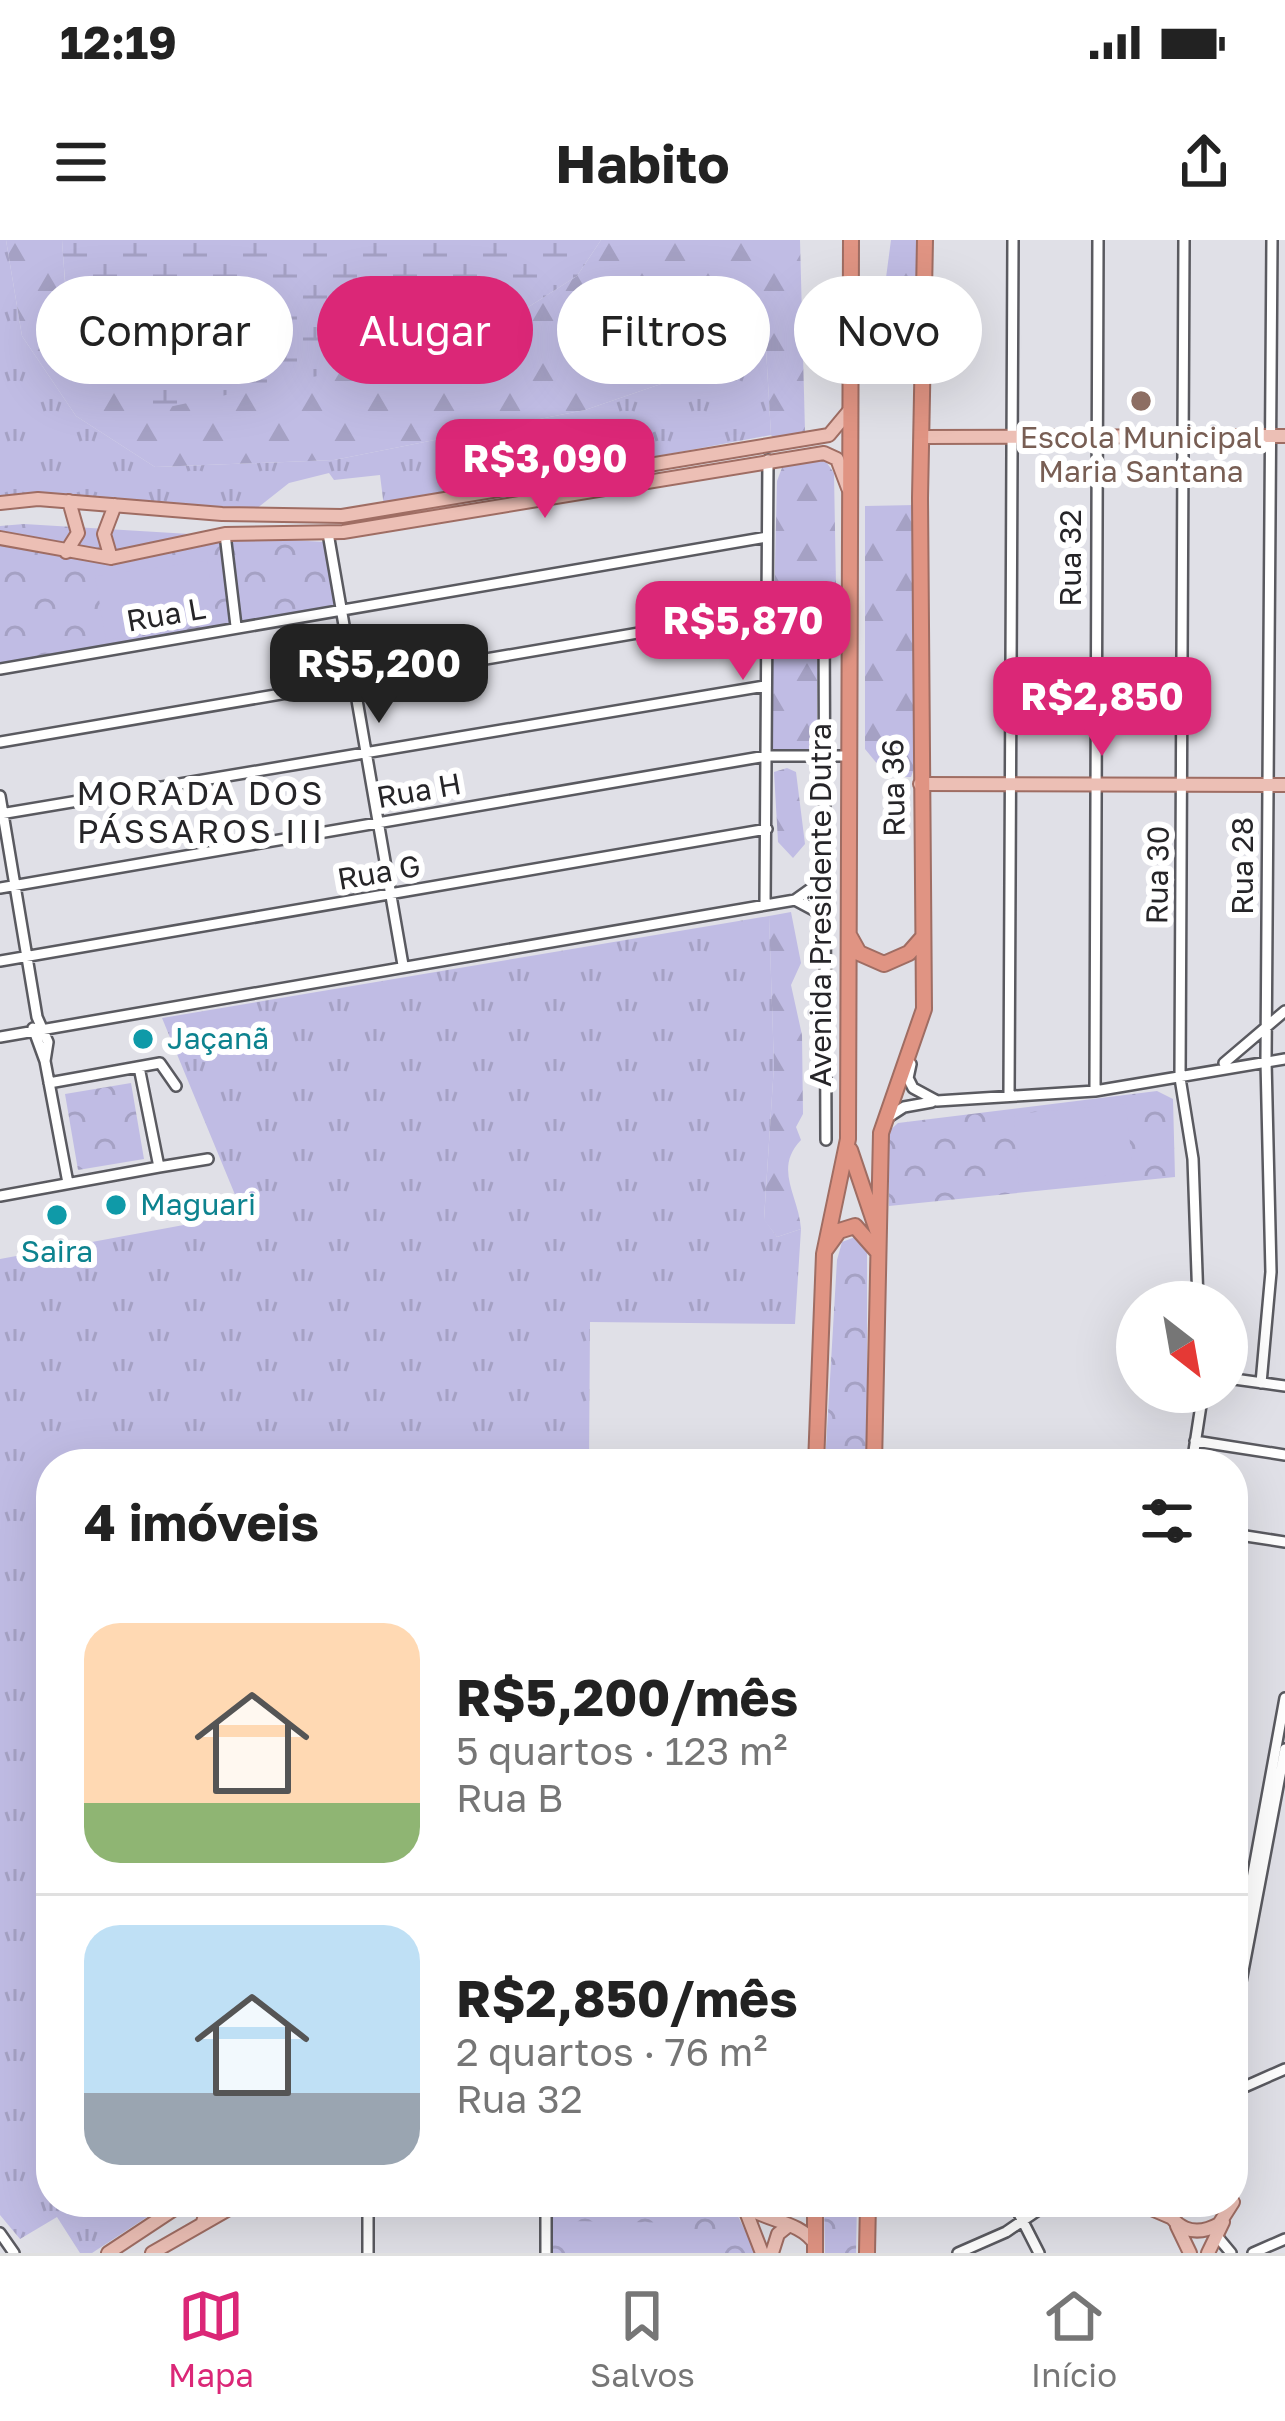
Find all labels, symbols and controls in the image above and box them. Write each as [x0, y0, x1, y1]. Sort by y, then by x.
text: 12:19 [60, 15, 177, 69]
icon: menu [48, 129, 114, 195]
icon: share [1171, 129, 1237, 195]
text: Habito [555, 130, 730, 195]
chip: Comprar [36, 276, 293, 384]
chip: Alugar [317, 276, 533, 384]
chip: Filtros [557, 276, 770, 384]
chip: Novo [794, 276, 982, 384]
marker: Escola Municipal Maria Santana [1128, 388, 1154, 414]
pin: R$3,090 [434, 419, 656, 521]
place label: Escola Municipal Maria Santana [1020, 419, 1262, 489]
text: R$3,090 [463, 434, 627, 481]
street label: Rua 32 [1052, 509, 1088, 607]
pin: R$5,870 [632, 581, 854, 683]
street label: Rua L [124, 589, 208, 639]
text: R$5,870 [662, 596, 824, 643]
pin: R$5,200 [268, 624, 490, 726]
text: R$5,200 [297, 639, 461, 686]
pin: R$2,850 [991, 657, 1213, 759]
text: R$2,850 [1020, 672, 1184, 719]
street label: Avenida Presidente Dutra [802, 723, 838, 1087]
street label: Rua 36 [874, 739, 912, 837]
street label: Rua H [374, 765, 464, 815]
district label: MORADA DOS PÁSSAROS III [77, 773, 325, 850]
street label: Rua 28 [1224, 817, 1260, 915]
street label: Rua 30 [1138, 825, 1176, 925]
street label: Rua G [335, 847, 423, 897]
place label: Jaçanã [167, 1020, 269, 1056]
marker: Jaçanã [130, 1026, 156, 1052]
place label: Maguari [140, 1186, 256, 1222]
marker: Maguari [103, 1192, 129, 1218]
marker: Saira [44, 1202, 70, 1228]
place label: Saira [21, 1233, 93, 1269]
north arrow [1116, 1281, 1248, 1413]
map controls [1116, 1281, 1248, 1413]
icon: filters [1134, 1488, 1200, 1554]
text: 4 imóveis [84, 1491, 319, 1552]
text: R$5,200/mês [456, 1666, 798, 1727]
icon: home [180, 1671, 324, 1815]
text: 5 quartos · 123 m² [456, 1727, 788, 1774]
text: Rua B [456, 1774, 563, 1821]
text: R$2,850/mês [456, 1967, 798, 2028]
icon: home [180, 1973, 324, 2117]
text: 2 quartos · 76 m² [456, 2028, 767, 2075]
text: Rua 32 [456, 2075, 583, 2122]
tab: Mapa [168, 2283, 254, 2394]
tab: Salvos [590, 2283, 695, 2394]
tab: Início [1031, 2283, 1117, 2394]

